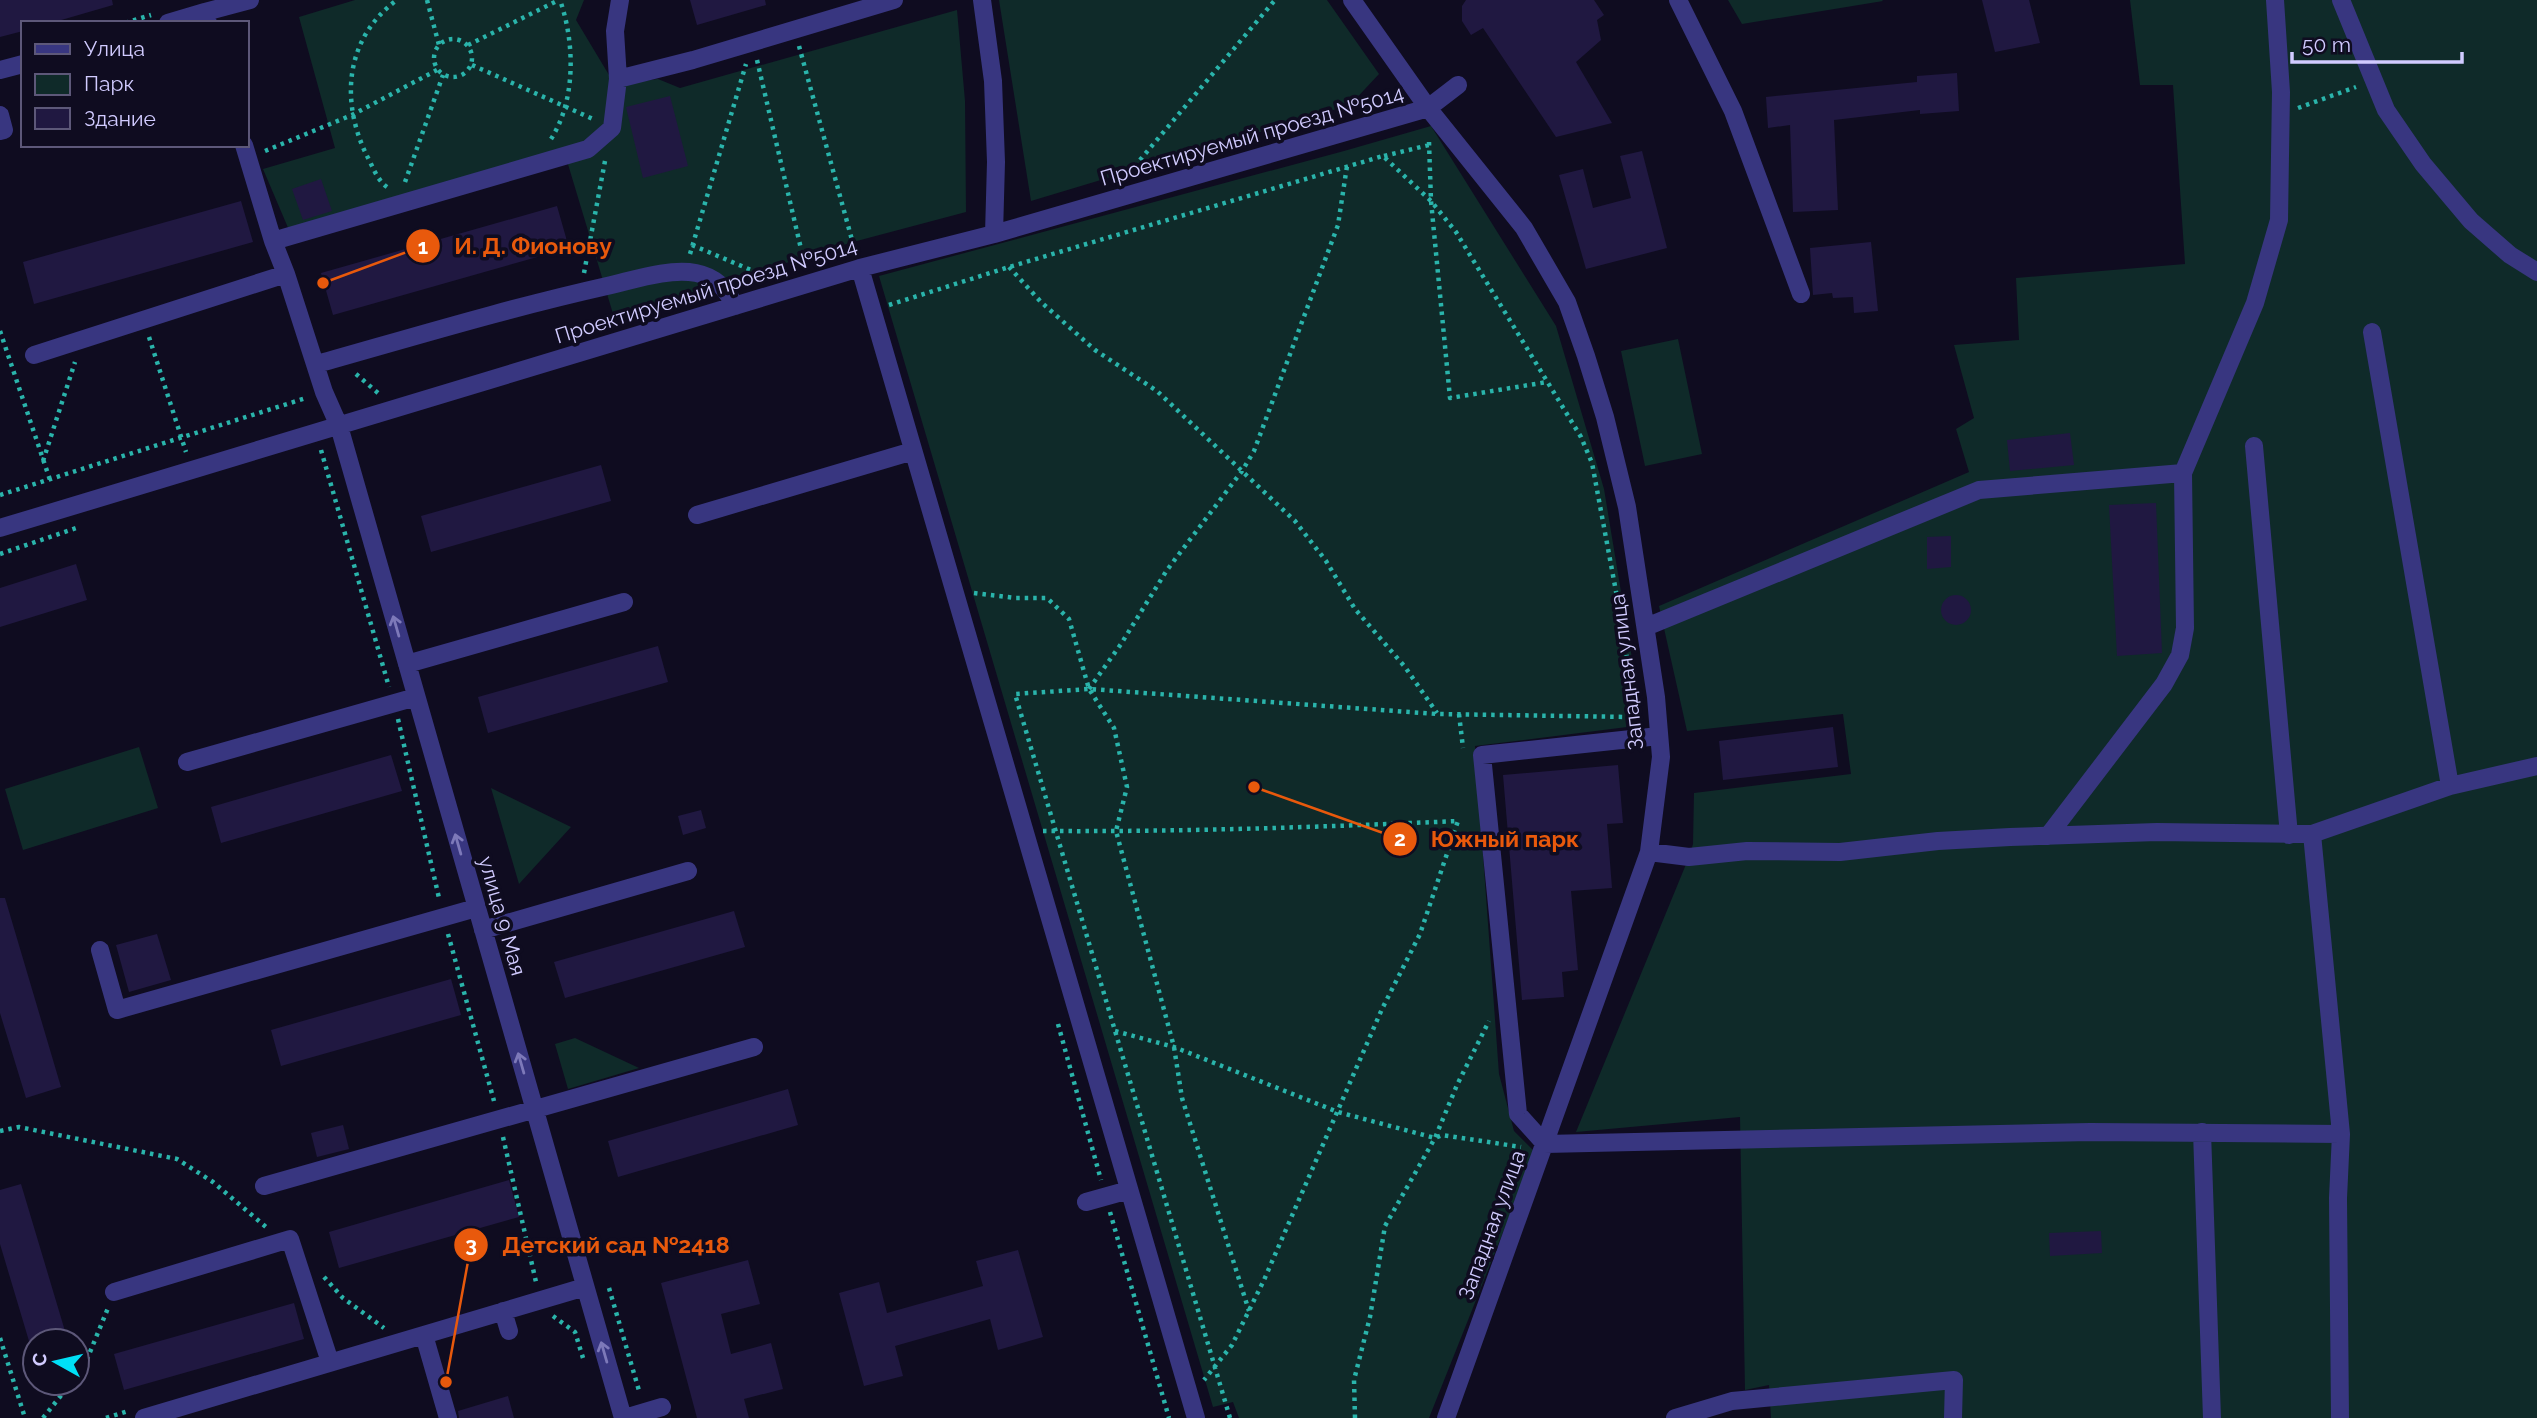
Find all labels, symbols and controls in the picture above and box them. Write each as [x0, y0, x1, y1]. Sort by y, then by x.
legend [21, 21, 248, 147]
scale bar [2292, 21, 2462, 65]
text: 50 m [2302, 32, 2351, 57]
text: Улица [84, 36, 145, 61]
text: Парк [84, 71, 134, 96]
street label: Проектируемый проезд №5014 [1097, 80, 1406, 191]
text: Здание [84, 106, 156, 131]
callout: И. Д. Фионову [405, 224, 626, 268]
text: И. Д. Фионову [454, 232, 612, 259]
street label: Проектируемый проезд №5014 [552, 233, 860, 348]
text: 1 [418, 234, 428, 259]
street label: Западная улица [1605, 593, 1648, 752]
one-way arrow [389, 615, 402, 637]
callout: Южный парк [1382, 817, 1594, 861]
text: Южный парк [1431, 825, 1579, 852]
text: 2 [1394, 826, 1406, 851]
one-way arrow [451, 834, 464, 856]
street label: улица 9 Мая [474, 853, 531, 978]
one-way arrow [513, 1052, 526, 1074]
street label: Западная улица [1453, 1147, 1530, 1303]
callout: Детский сад №2418 [453, 1223, 743, 1267]
text: Детский сад №2418 [502, 1231, 730, 1258]
text: 3 [465, 1232, 477, 1257]
north arrow [21, 1327, 91, 1397]
one-way arrow [596, 1342, 609, 1364]
text: С [27, 1352, 51, 1368]

